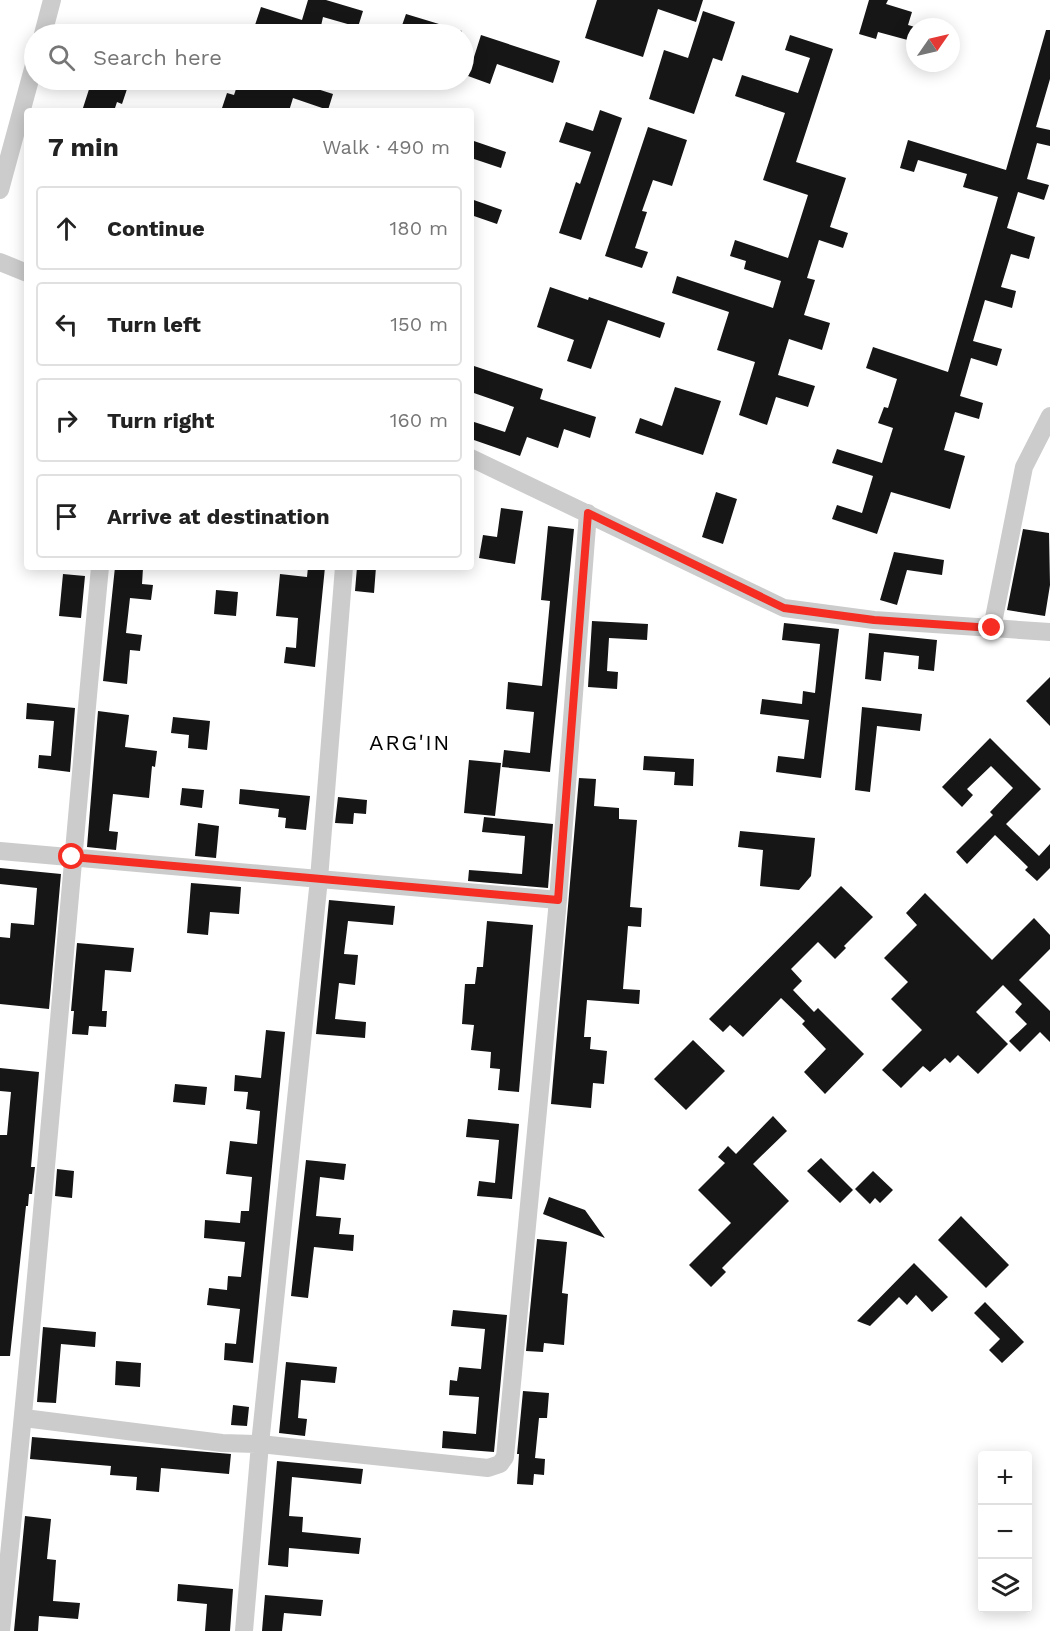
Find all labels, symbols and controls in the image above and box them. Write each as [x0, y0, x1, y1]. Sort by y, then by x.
north arrow [906, 18, 960, 72]
search box [24, 24, 474, 90]
icon: search [45, 41, 78, 74]
text: Search here [93, 45, 222, 70]
text: 7 min [48, 132, 119, 162]
text: Walk · 490 m [322, 135, 450, 159]
icon: ahead [50, 212, 83, 245]
text: Continue [107, 216, 205, 241]
text: 180 m [390, 216, 448, 240]
icon: left [50, 308, 83, 341]
text: Turn left [107, 312, 201, 337]
text: 150 m [390, 312, 448, 336]
icon: right [50, 404, 83, 437]
text: Turn right [107, 408, 214, 433]
text: 160 m [390, 408, 448, 432]
icon: arrive [50, 500, 83, 533]
text: Arrive at destination [107, 504, 330, 529]
route end [978, 614, 1004, 640]
district label: ARG'IN [369, 730, 451, 755]
route start [58, 843, 84, 869]
map controls [978, 1451, 1032, 1613]
button: + [978, 1451, 1032, 1505]
button: − [978, 1505, 1032, 1559]
button: layers [978, 1559, 1032, 1613]

